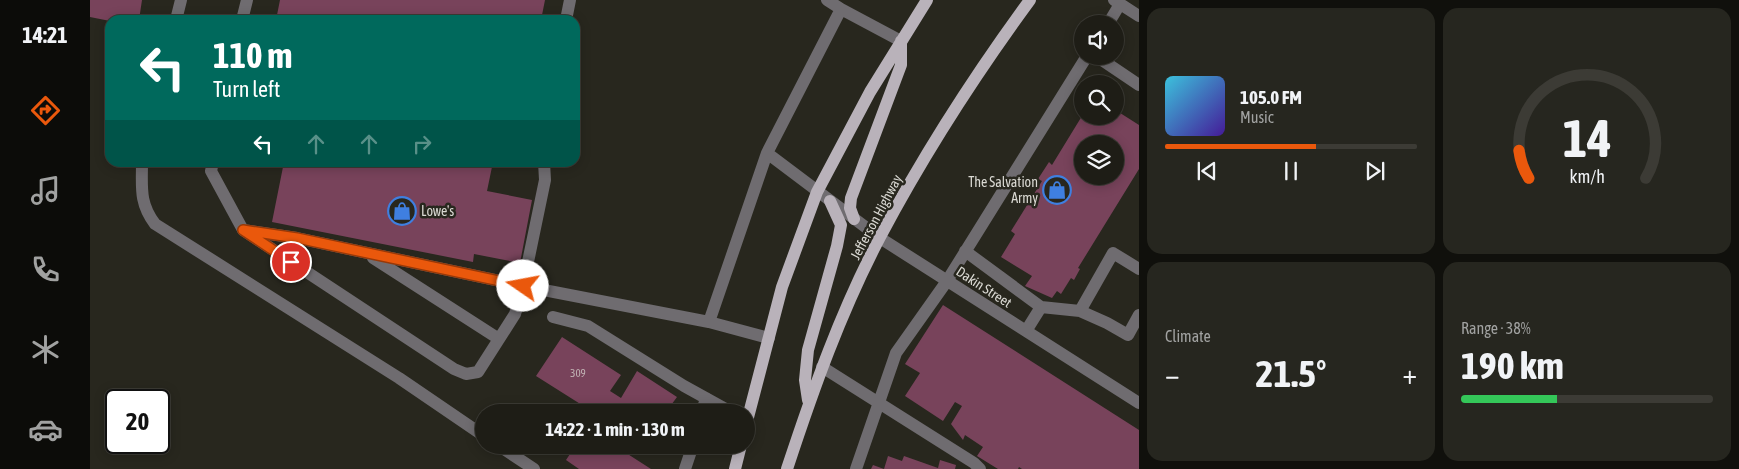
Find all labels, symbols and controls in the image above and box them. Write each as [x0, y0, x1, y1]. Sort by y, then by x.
map controls [1074, 15, 1124, 185]
button: sound [1074, 15, 1124, 65]
text: 14:21 [22, 22, 68, 48]
icon: left [130, 35, 195, 100]
text: 110 m [213, 35, 292, 75]
button: search [1074, 75, 1124, 125]
text: Turn left [213, 76, 280, 102]
text: 105.0 FM [1240, 86, 1302, 108]
icon: directions [28, 93, 63, 128]
text: Music [1240, 108, 1274, 126]
text: 14 [1563, 108, 1611, 168]
icon: left [249, 130, 277, 158]
icon: ahead [302, 130, 330, 158]
icon: ahead [355, 130, 383, 158]
icon: right [408, 130, 436, 158]
button: layers [1074, 135, 1124, 185]
icon: previous [1193, 157, 1221, 185]
icon: pause [1277, 157, 1305, 185]
icon: next [1361, 157, 1389, 185]
text: km/h [1569, 166, 1605, 187]
street label: Jefferson Highway [847, 172, 905, 262]
icon: music [28, 173, 63, 208]
place label: The Salvation Army [968, 174, 1038, 206]
shop icon: The Salvation Army [1042, 175, 1072, 205]
shop icon: Lowe's [387, 196, 417, 226]
place label: Lowe's [421, 203, 454, 219]
pin [270, 241, 312, 283]
icon: arrive [277, 248, 305, 276]
icon: phone [28, 252, 63, 287]
position arrow [496, 259, 548, 311]
street label: Dakin Street [953, 263, 1015, 311]
text: Range · 38% [1461, 319, 1531, 337]
text: Climate [1165, 327, 1211, 345]
icon: climate [28, 332, 63, 367]
text: 190 km [1461, 344, 1564, 387]
text: 21.5° [1256, 352, 1326, 395]
text: − [1165, 358, 1180, 390]
text: + [1402, 358, 1417, 390]
house number: 309 [570, 367, 586, 379]
speed limit sign: 20 [105, 389, 170, 454]
icon: car [28, 412, 63, 447]
text: 14:22 · 1 min · 130 m [545, 418, 685, 440]

